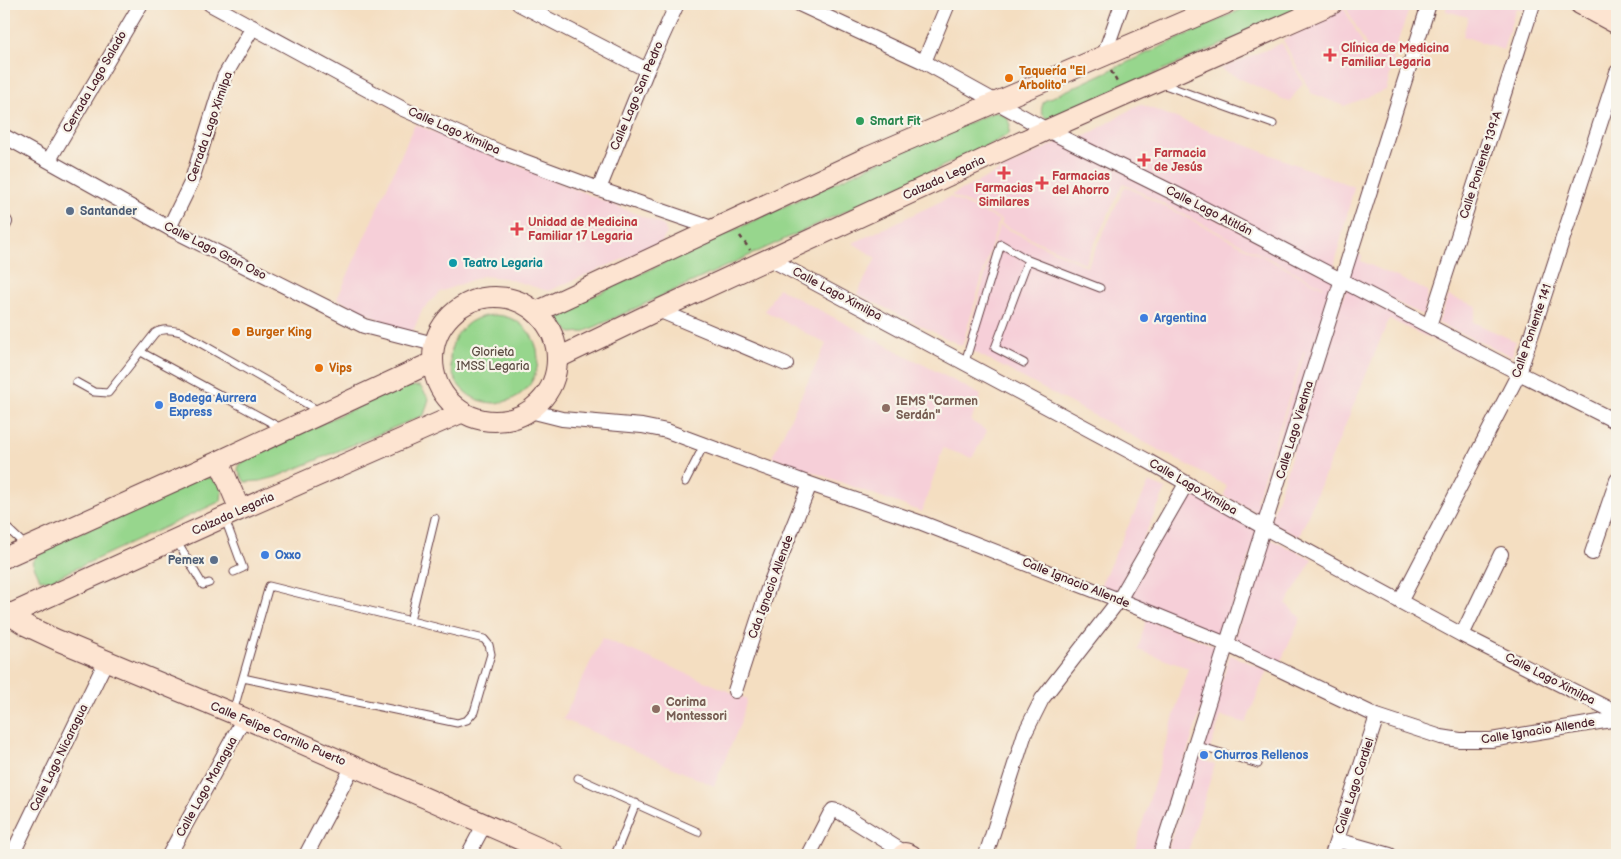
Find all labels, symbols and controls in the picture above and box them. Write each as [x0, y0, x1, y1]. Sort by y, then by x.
street label: Cerrada Lago Salado [60, 28, 130, 136]
street label: Calle Lago San Pedro [607, 39, 667, 153]
place label: Clínica de Medicina Familiar Legaria [1341, 41, 1449, 70]
marker: Clínica de Medicina Familiar Legaria [1323, 48, 1337, 62]
place label: Taquería "El Arbolito" [1018, 64, 1086, 93]
street label: Cerrada Lago Ximilpa [184, 69, 236, 184]
marker: Taquería "El Arbolito" [1003, 72, 1015, 84]
street label: Calle Lago Ximilpa [406, 104, 503, 158]
street label: Calle Poniente 139-A [1456, 109, 1506, 221]
place label: Smart Fit [870, 114, 920, 129]
marker: Smart Fit [854, 115, 866, 127]
place label: Farmacia de Jesús [1154, 146, 1206, 175]
street label: Calzada Legaria [901, 152, 988, 204]
marker: Farmacia de Jesús [1138, 154, 1150, 166]
marker: Farmacias Similares [998, 167, 1010, 179]
place label: Farmacias del Ahorro [1052, 169, 1110, 198]
marker: Farmacias del Ahorro [1036, 177, 1048, 189]
place label: Farmacias Similares [975, 181, 1033, 210]
street label: Calle Lago Atitlán [1163, 183, 1255, 239]
place label: Santander [80, 204, 137, 219]
marker: Santander [64, 205, 76, 217]
place label: Unidad de Medicina Familiar 17 Legaria [528, 215, 638, 244]
street label: Calle Lago Gran Oso [161, 219, 269, 283]
marker: Unidad de Medicina Familiar 17 Legaria [510, 222, 524, 236]
place label: Teatro Legaria [463, 256, 543, 271]
marker: Teatro Legaria [447, 257, 459, 269]
street label: Calle Lago Ximilpa [790, 264, 885, 324]
street label: Calle Poniente 141 [1509, 282, 1555, 380]
place label: Argentina [1153, 311, 1207, 326]
marker: Argentina [1138, 312, 1150, 324]
place label: Burger King [246, 325, 312, 340]
marker: Burger King [230, 326, 242, 338]
park label: Glorieta IMSS Legaria [456, 345, 530, 374]
place label: Vips [329, 361, 352, 376]
marker: Vips [313, 362, 325, 374]
street label: Calle Lago Viedma [1273, 379, 1317, 481]
place label: Bodega Aurrera Express [169, 391, 257, 420]
place label: IEMS "Carmen Serdán" [896, 394, 978, 423]
marker: Bodega Aurrera Express [153, 399, 165, 411]
marker: IEMS "Carmen Serdán" [880, 402, 892, 414]
street label: Calle Lago Ximilpa [1146, 456, 1240, 518]
street label: Calzada Legaria [189, 489, 277, 539]
street label: Cda Ignacio Allende [745, 533, 797, 641]
place label: Oxxo [275, 548, 301, 563]
marker: Oxxo [259, 549, 271, 561]
place label: Pemex [168, 553, 205, 568]
marker: Pemex [208, 554, 220, 566]
street label: Calle Ignacio Allende [1020, 555, 1132, 611]
street label: Calle Lago Ximilpa [1502, 650, 1598, 708]
place label: Corima Montessori [666, 695, 727, 724]
street label: Calle Felipe Carrillo Puerto [208, 699, 348, 769]
street label: Calle Lago Nicaragua [26, 702, 92, 814]
marker: Corima Montessori [650, 703, 662, 715]
street label: Calle Ignacio Allende [1480, 715, 1596, 747]
street label: Calle Lago Managua [173, 734, 241, 840]
street label: Calle Lago Cardiel [1332, 736, 1378, 836]
place label: Churros Rellenos [1214, 748, 1309, 763]
marker: Churros Rellenos [1198, 749, 1210, 761]

